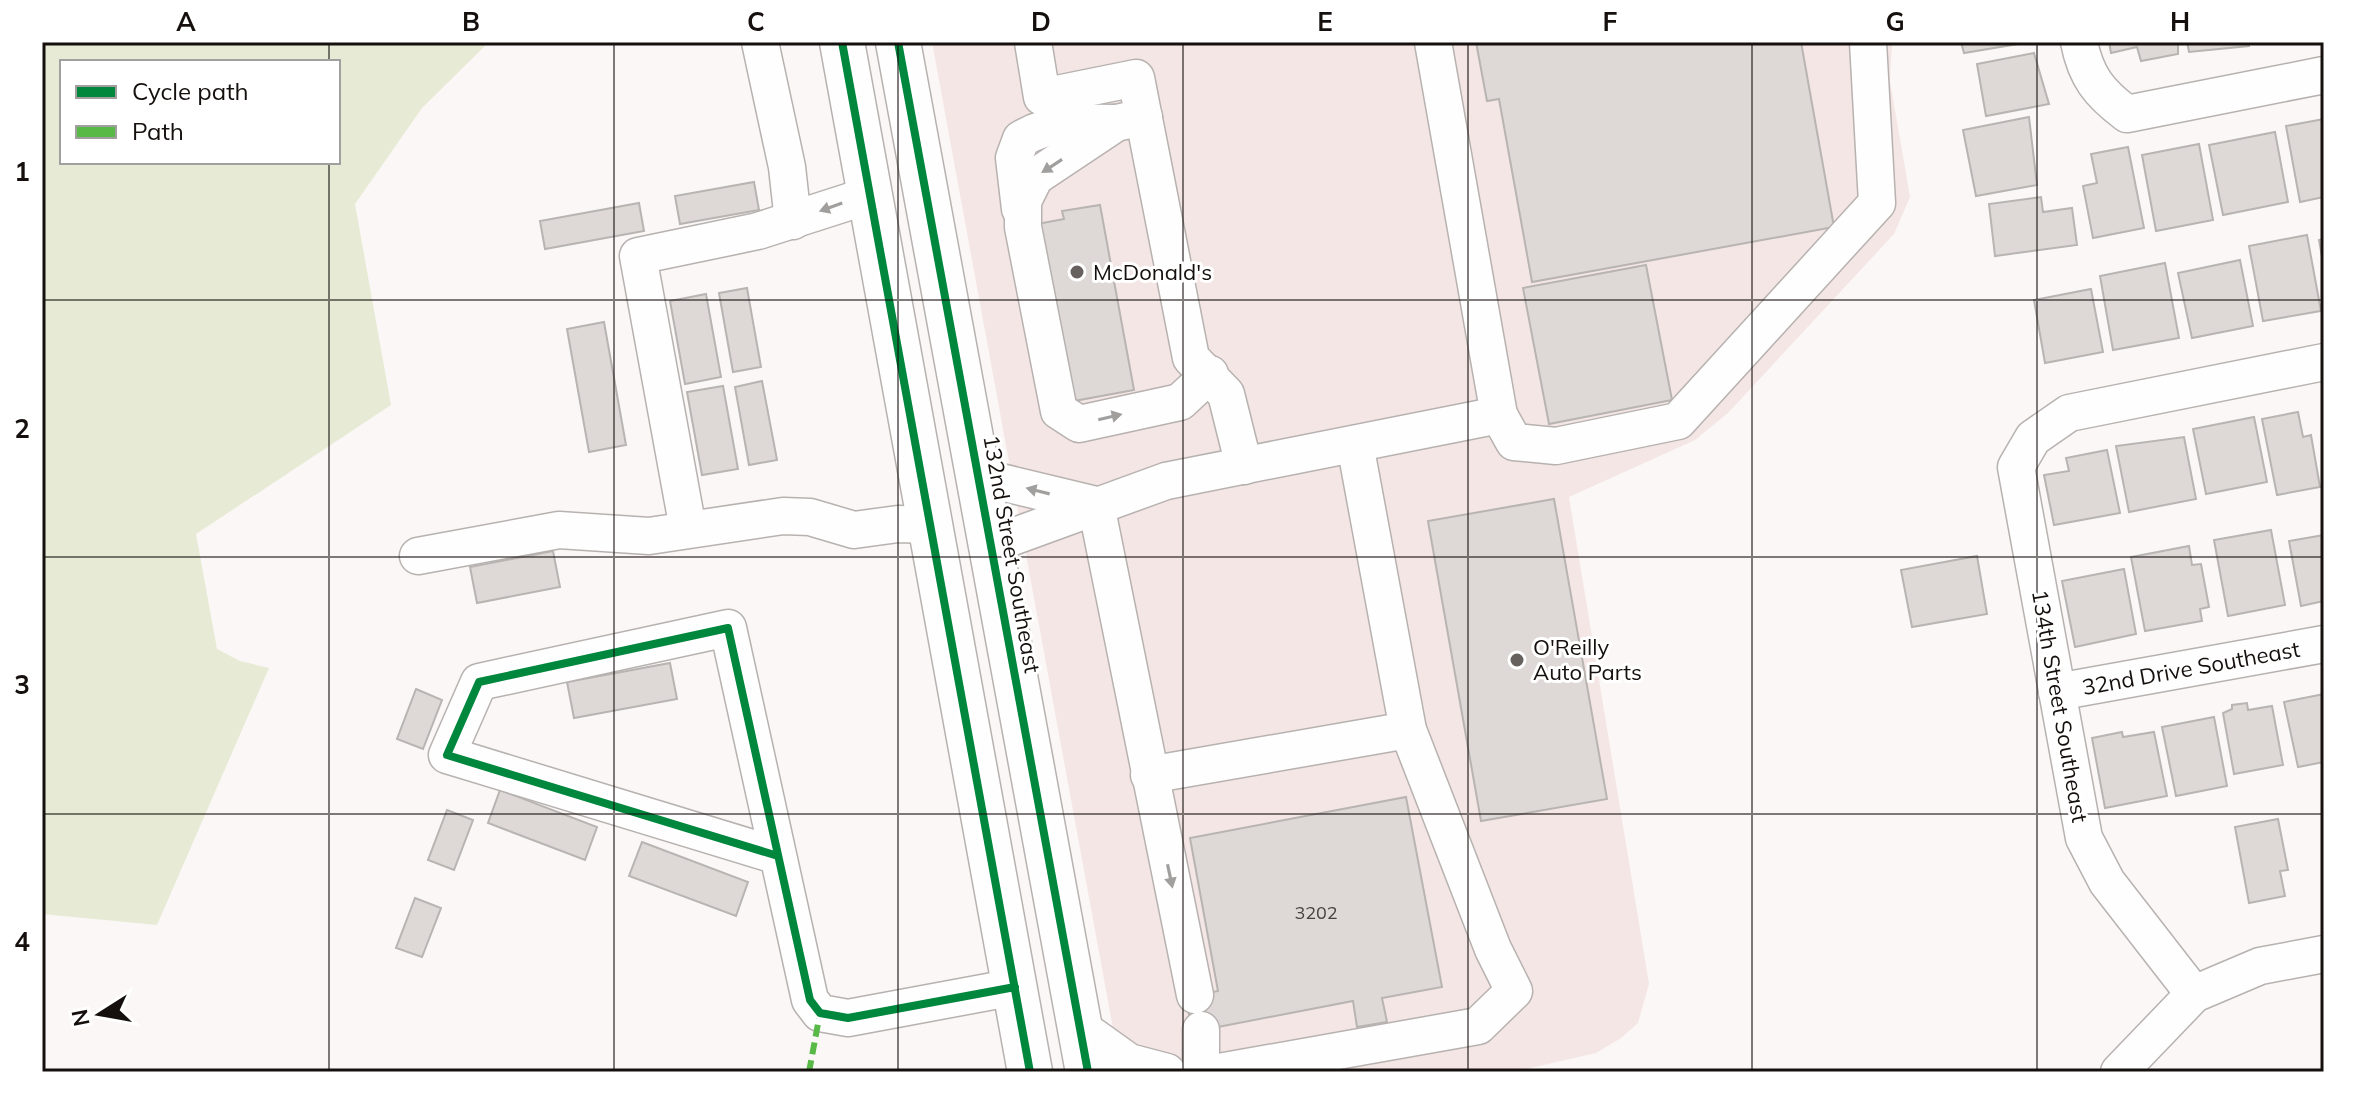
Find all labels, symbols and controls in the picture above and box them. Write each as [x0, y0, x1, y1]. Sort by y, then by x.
text: A [176, 5, 196, 38]
text: B [462, 5, 480, 38]
text: C [747, 5, 765, 38]
text: D [1031, 5, 1051, 38]
text: E [1317, 5, 1333, 38]
text: F [1603, 5, 1618, 38]
text: G [1885, 5, 1905, 38]
text: H [2170, 5, 2190, 38]
legend [60, 60, 340, 164]
text: Cycle path [132, 76, 249, 106]
text: Path [132, 116, 184, 146]
text: 1 [14, 155, 30, 188]
one-way arrow [1041, 158, 1062, 173]
one-way arrow [819, 201, 843, 213]
place label: McDonald's [1093, 258, 1212, 286]
marker: McDonald's [1068, 263, 1086, 281]
one-way arrow [1097, 411, 1122, 423]
text: 2 [14, 412, 30, 445]
street label: 132nd Street Southeast [977, 433, 1047, 676]
one-way arrow [1025, 484, 1050, 496]
street label: 134th Street Southeast [2026, 587, 2094, 825]
place label: O'Reilly Auto Parts [1533, 633, 1642, 686]
street label: 32nd Drive Southeast [2080, 635, 2302, 701]
marker: O'Reilly Auto Parts [1508, 651, 1526, 669]
text: 3 [14, 668, 30, 701]
one-way arrow [1164, 863, 1177, 888]
house number: 3202 [1294, 901, 1338, 924]
text: 4 [14, 925, 30, 958]
north arrow [60, 974, 140, 1054]
text: N [65, 1007, 96, 1029]

